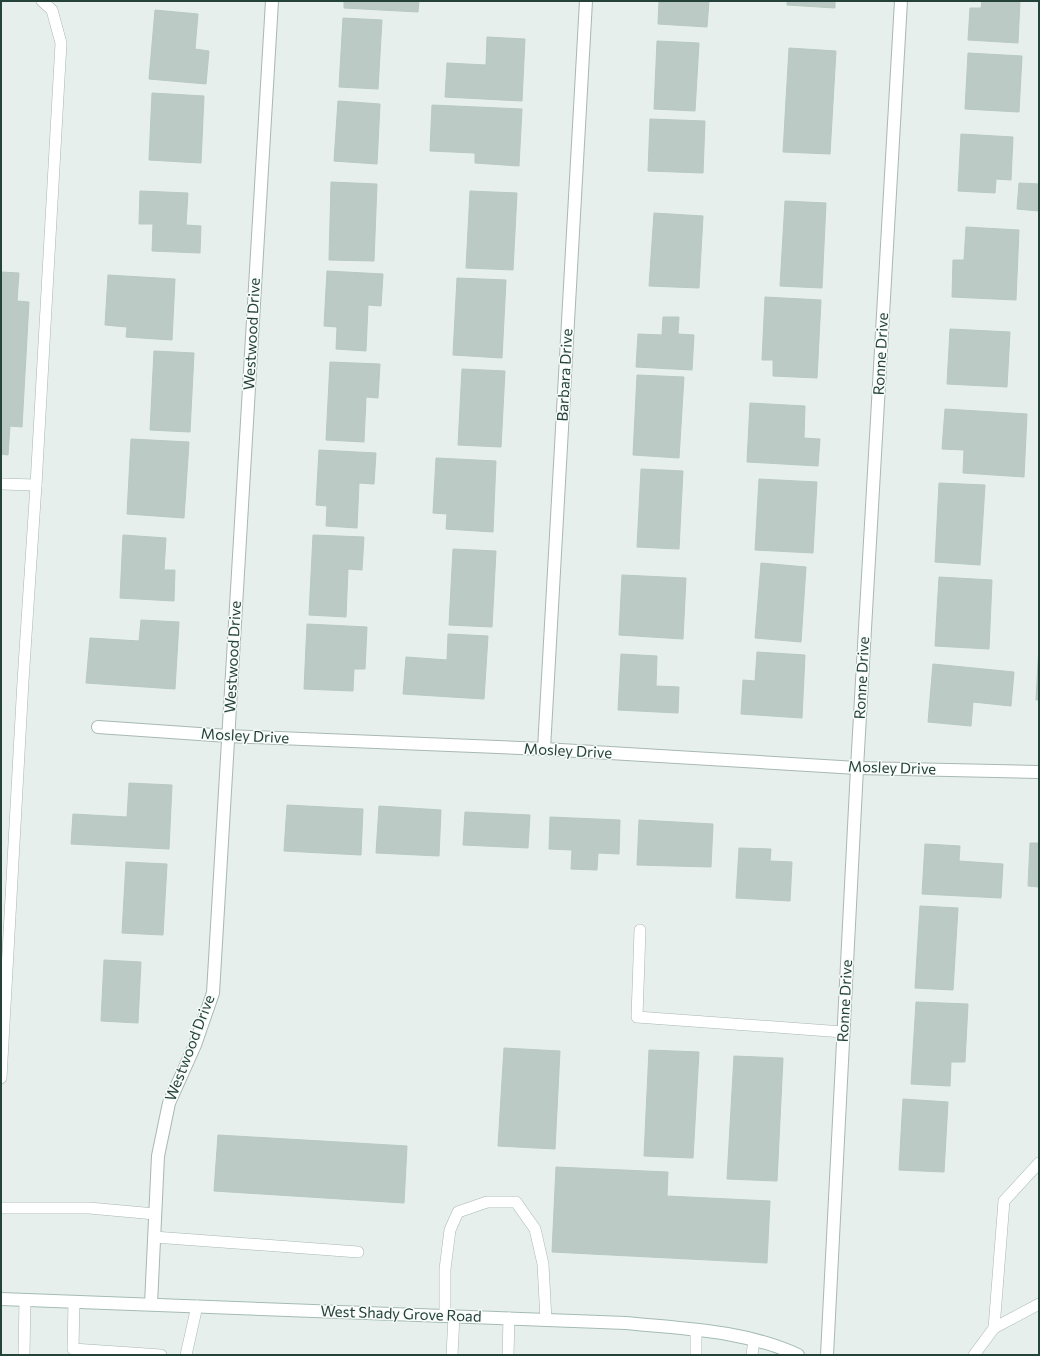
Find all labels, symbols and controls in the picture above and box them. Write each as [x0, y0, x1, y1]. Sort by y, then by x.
street label: Westwood Drive [239, 277, 263, 391]
street label: Ronne Drive [869, 312, 891, 396]
street label: Barbara Drive [553, 328, 575, 422]
street label: Westwood Drive [220, 600, 244, 714]
street label: Ronne Drive [850, 636, 872, 720]
street label: Mosley Drive [200, 724, 290, 746]
street label: Mosley Drive [523, 739, 613, 761]
street label: Mosley Drive [848, 756, 937, 778]
street label: Ronne Drive [833, 959, 855, 1043]
street label: Westwood Drive [160, 992, 218, 1103]
street label: West Shady Grove Road [320, 1301, 482, 1325]

